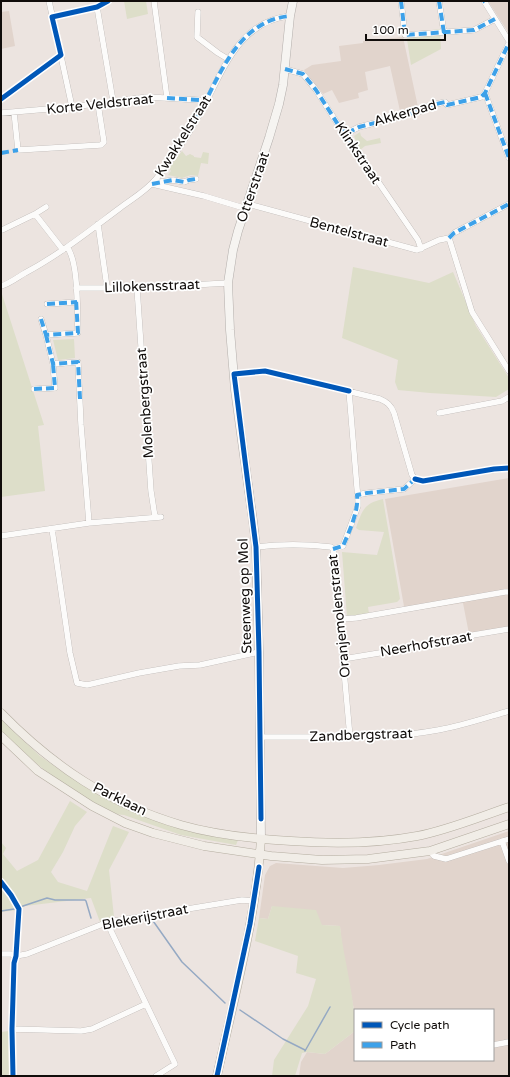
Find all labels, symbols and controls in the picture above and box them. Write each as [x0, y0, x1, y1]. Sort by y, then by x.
scale bar [366, 16, 445, 42]
text: 100 m [372, 23, 409, 37]
street label: Korte Veldstraat [46, 90, 155, 118]
street label: Kwakkelstraat [151, 91, 215, 180]
street label: Akkerpad [372, 96, 438, 130]
street label: Klinkstraat [331, 119, 385, 188]
street label: Otterstraat [233, 149, 273, 225]
street label: Bentelstraat [308, 213, 391, 251]
street label: Lillokensstraat [104, 276, 201, 296]
street label: Molenbergstraat [133, 346, 157, 459]
street label: Steenweg op Mol [234, 538, 256, 654]
street label: Oranjemolenstraat [324, 553, 354, 679]
street label: Neerhofstraat [379, 627, 474, 660]
street label: Zandbergstraat [309, 725, 414, 745]
street label: Parklaan [90, 779, 150, 819]
street label: Blekerijstraat [101, 900, 190, 934]
legend [354, 1009, 494, 1061]
text: Cycle path [390, 1018, 449, 1032]
text: Path [390, 1038, 416, 1052]

